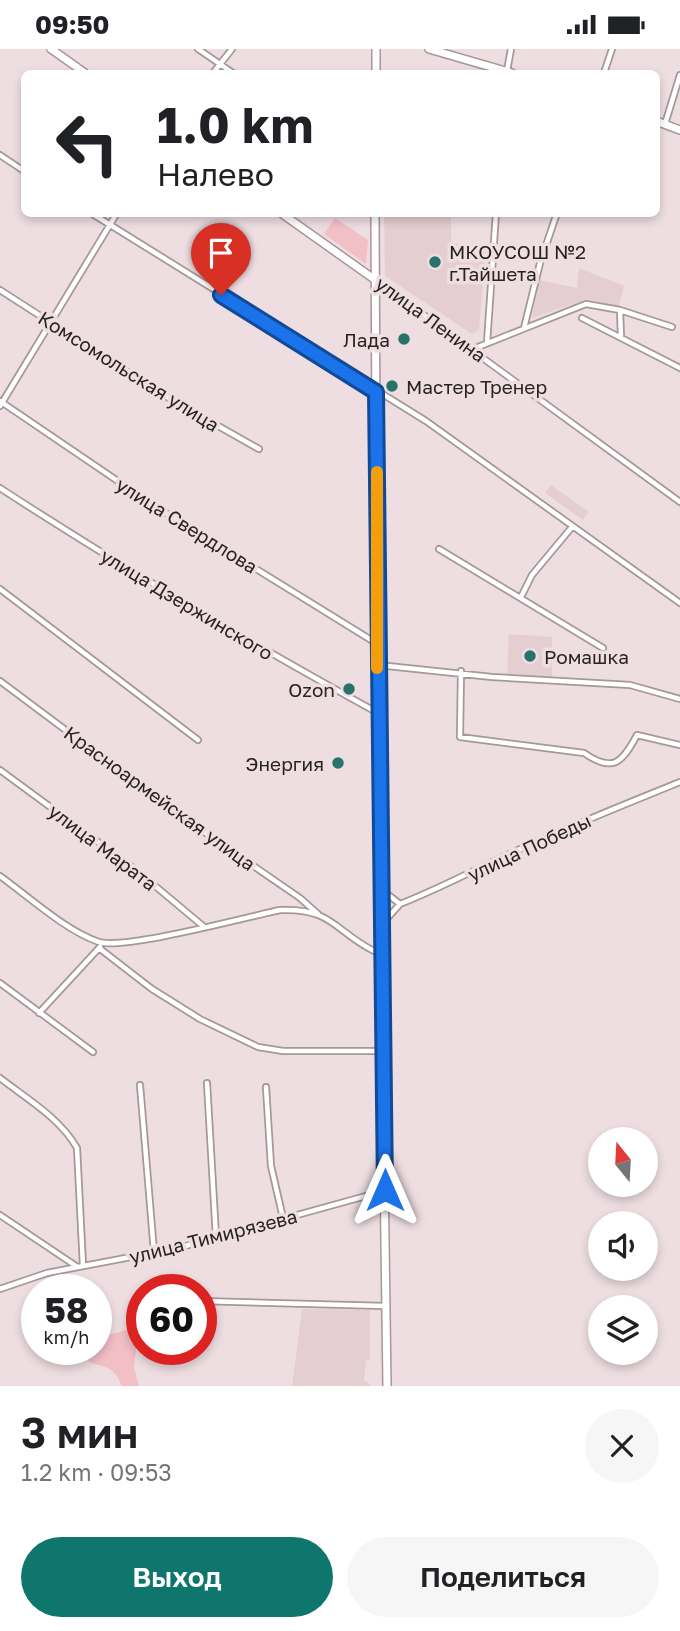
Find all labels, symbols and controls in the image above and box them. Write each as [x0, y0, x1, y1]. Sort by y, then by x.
text: 09:50 [35, 9, 110, 40]
text: 1.0 km [157, 95, 313, 154]
icon: left [42, 98, 133, 189]
text: Налево [157, 155, 274, 193]
pin [191, 223, 251, 295]
icon: arrive [202, 234, 240, 272]
place label: МКОУСОШ №2 г.Тайшета [449, 240, 586, 285]
marker: МКОУСОШ №2 г.Тайшета [427, 254, 443, 270]
street label: улица Ленина [371, 271, 491, 367]
street label: Комсомольская улица [34, 306, 224, 436]
place label: Лада [343, 328, 390, 351]
marker: Лада [396, 331, 412, 347]
place label: Мастер Тренер [406, 375, 547, 398]
marker: Мастер Тренер [384, 378, 400, 394]
street label: улица Свердлова [112, 472, 262, 578]
street label: улица Дзержинского [97, 543, 277, 665]
place label: Ромашка [544, 645, 629, 668]
marker: Ромашка [522, 648, 538, 664]
place label: Ozon [288, 678, 335, 701]
marker: Ozon [341, 681, 357, 697]
street label: Красноармейская улица [60, 721, 260, 875]
place label: Энергия [246, 752, 324, 775]
marker: Энергия [330, 755, 346, 771]
street label: улица Марата [44, 799, 162, 895]
street label: улица Победы [464, 808, 594, 886]
north arrow [588, 1127, 658, 1197]
map controls [588, 1127, 658, 1365]
position arrow [348, 1153, 422, 1227]
street label: улица Тимирязева [127, 1204, 299, 1268]
button: sound [588, 1211, 658, 1281]
speed limit sign: 60 [126, 1274, 217, 1365]
text: 58 [45, 1289, 88, 1331]
button: layers [588, 1295, 658, 1365]
text: km/h [44, 1326, 89, 1348]
text: 3 мин [21, 1407, 138, 1457]
button: close [585, 1409, 659, 1483]
text: 1.2 km · 09:53 [21, 1458, 172, 1486]
button: Выход [21, 1537, 333, 1617]
button: Поделиться [347, 1537, 659, 1617]

